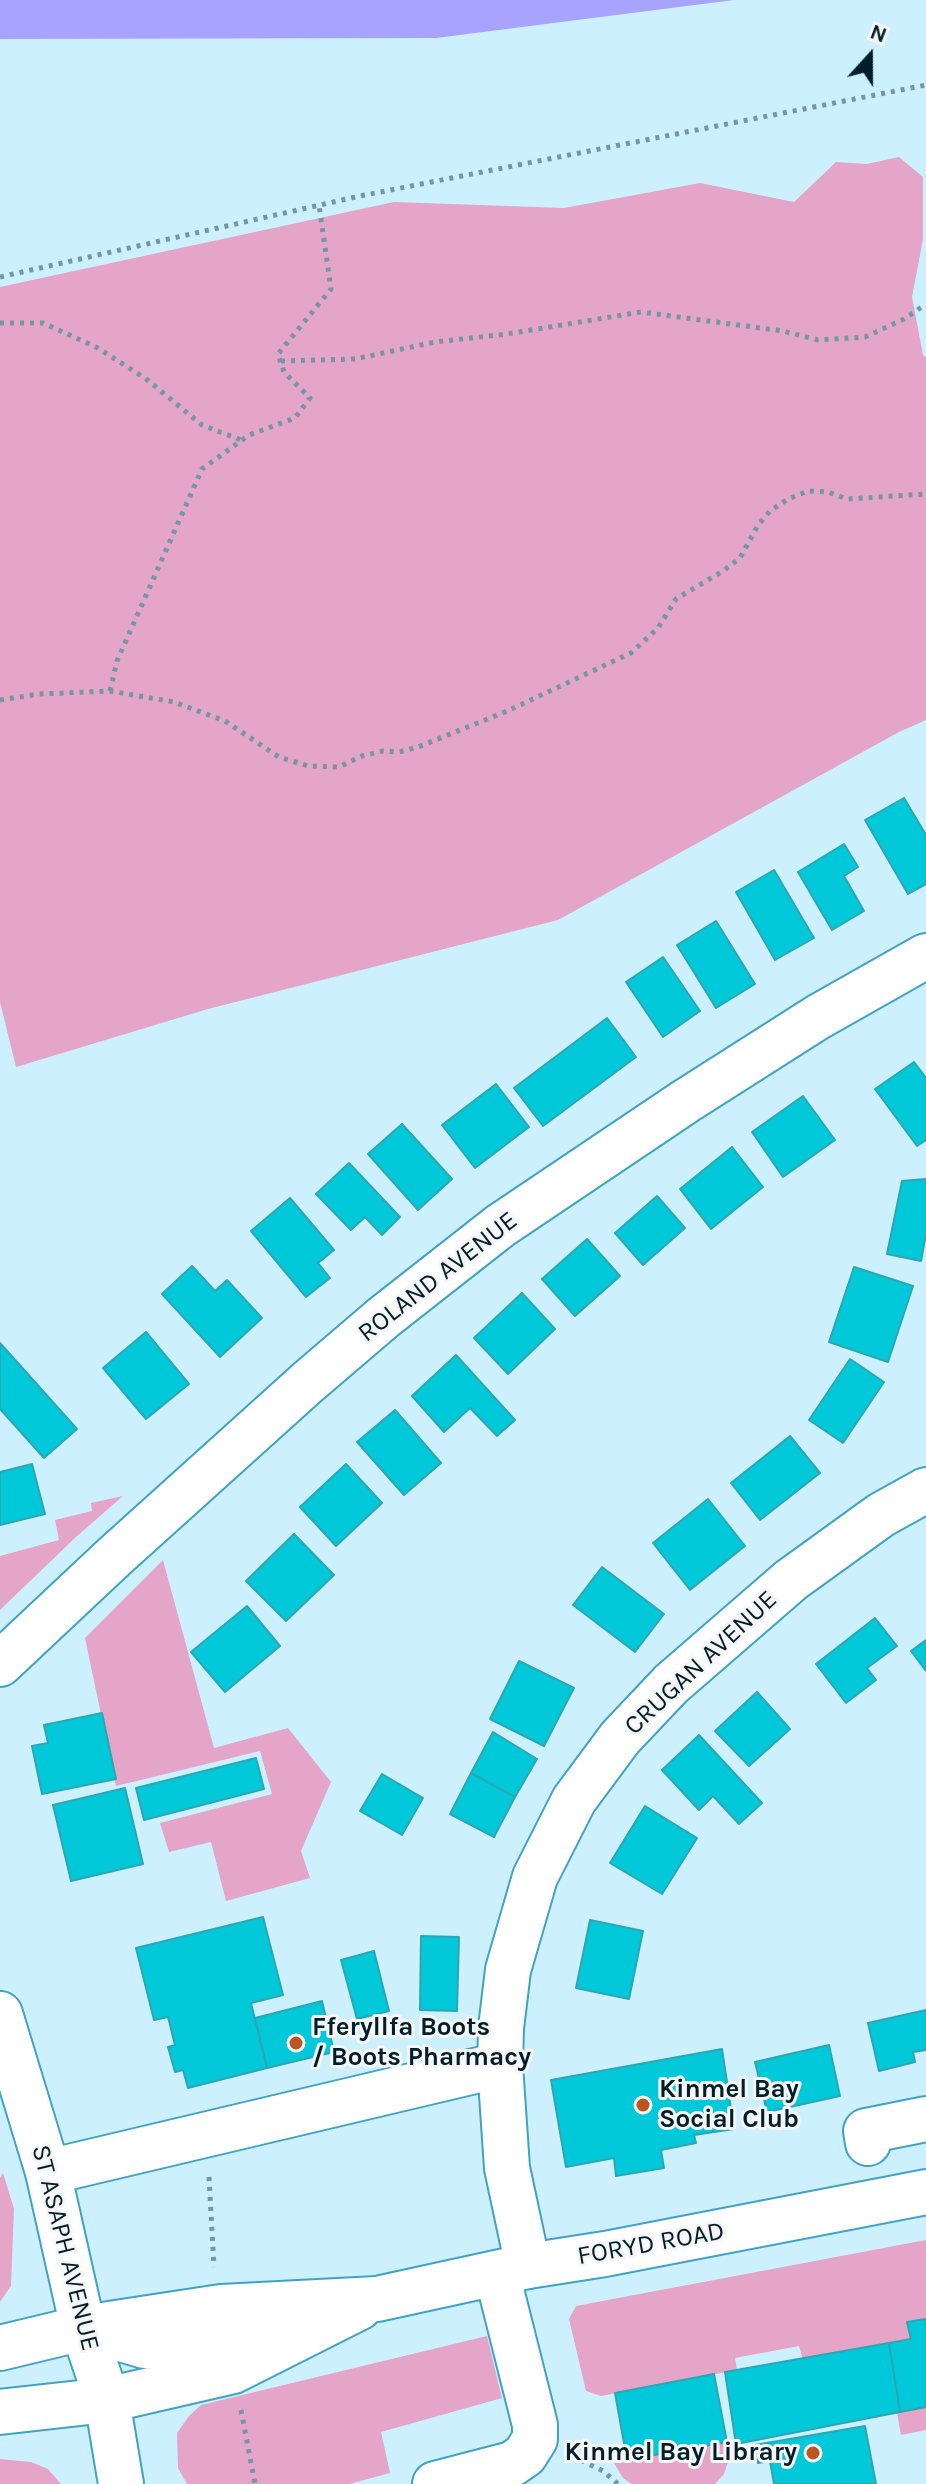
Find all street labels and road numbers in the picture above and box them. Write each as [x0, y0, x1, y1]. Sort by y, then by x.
street label: ROLAND AVENUE [352, 1205, 524, 1349]
street label: CRUGAN AVENUE [618, 1584, 784, 1742]
street label: ST ASAPH AVENUE [24, 2142, 106, 2354]
street label: FORYD ROAD [575, 2216, 727, 2272]

